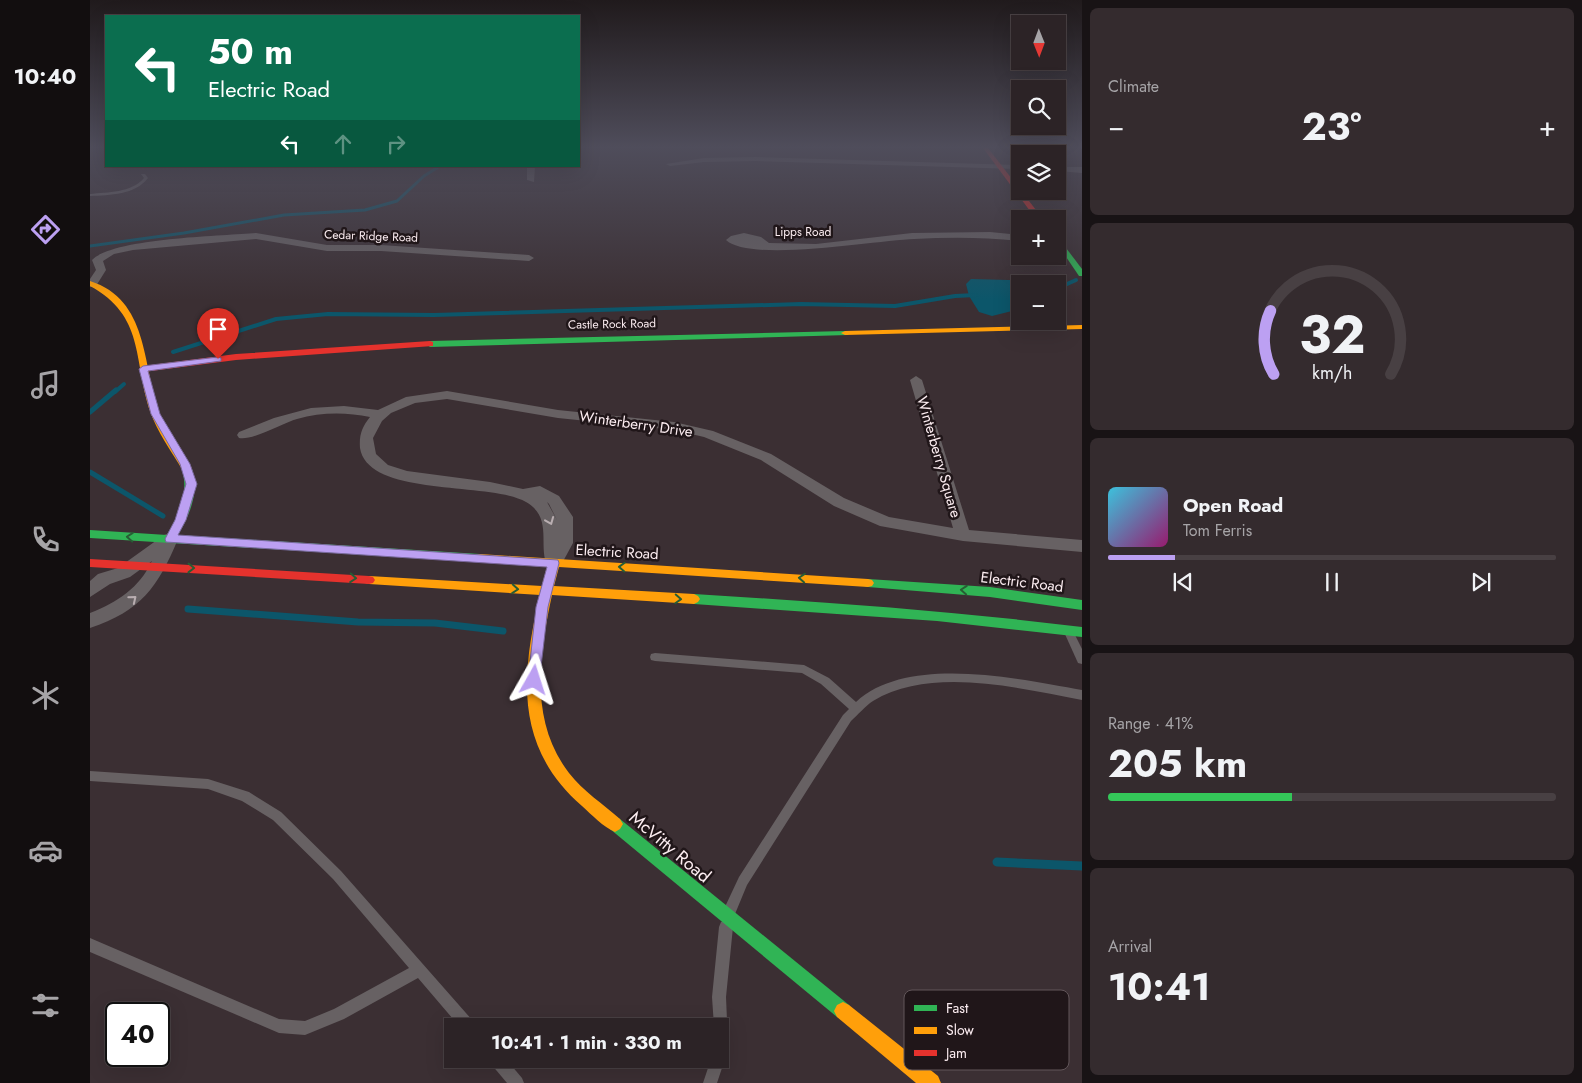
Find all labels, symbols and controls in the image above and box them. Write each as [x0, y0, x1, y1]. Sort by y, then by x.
north arrow [1011, 15, 1066, 70]
map controls [1011, 15, 1066, 330]
text: 50 m [208, 27, 293, 77]
icon: left [125, 35, 190, 100]
text: 10:40 [14, 60, 76, 92]
text: Electric Road [208, 73, 330, 105]
text: Climate [1108, 75, 1159, 98]
button: search [1011, 80, 1066, 135]
text: 23° [1302, 99, 1362, 154]
text: − [1108, 106, 1125, 147]
text: + [1539, 106, 1556, 147]
icon: left [276, 130, 304, 158]
icon: ahead [329, 130, 357, 158]
icon: right [382, 130, 410, 158]
button: layers [1011, 145, 1066, 200]
button: + [1011, 210, 1066, 265]
icon: directions [28, 212, 63, 247]
street label: Lipps Road [775, 223, 831, 241]
street label: Cedar Ridge Road [324, 225, 418, 247]
button: − [1011, 275, 1066, 330]
text: 32 [1299, 297, 1365, 373]
pin [197, 308, 239, 359]
street label: Castle Rock Road [568, 314, 656, 334]
icon: arrive [204, 315, 232, 343]
text: km/h [1312, 360, 1352, 386]
icon: music [28, 367, 63, 402]
street label: Winterberry Square [911, 394, 967, 521]
street label: Winterberry Drive [578, 405, 695, 443]
text: Open Road [1183, 492, 1283, 519]
one-way arrow [543, 516, 554, 525]
text: Tom Ferris [1183, 519, 1252, 542]
icon: phone [28, 522, 63, 557]
one-way arrow [126, 531, 134, 542]
street label: Electric Road [575, 539, 659, 565]
one-way arrow [618, 561, 626, 572]
one-way arrow [188, 563, 195, 573]
street label: Electric Road [979, 566, 1065, 598]
icon: previous [1169, 568, 1197, 596]
icon: pause [1318, 568, 1346, 596]
icon: next [1467, 568, 1495, 596]
one-way arrow [350, 573, 358, 584]
one-way arrow [798, 573, 806, 584]
one-way arrow [512, 583, 520, 594]
one-way arrow [960, 585, 968, 596]
one-way arrow [674, 593, 682, 604]
one-way arrow [127, 597, 136, 605]
position arrow [507, 653, 559, 705]
icon: climate [28, 678, 63, 713]
text: Range · 41% [1108, 712, 1193, 735]
text: 205 km [1108, 736, 1247, 791]
street label: McVitty Road [623, 805, 717, 889]
icon: car [28, 833, 63, 868]
text: Arrival [1108, 935, 1152, 958]
text: 10:41 [1108, 959, 1211, 1014]
icon: filters [28, 988, 63, 1023]
legend [904, 990, 1069, 1070]
text: Fast [946, 998, 969, 1018]
speed limit sign: 40 [105, 1002, 170, 1067]
text: Slow [946, 1020, 974, 1040]
text: 10:41 · 1 min · 330 m [491, 1029, 682, 1056]
text: Jam [944, 1043, 967, 1063]

